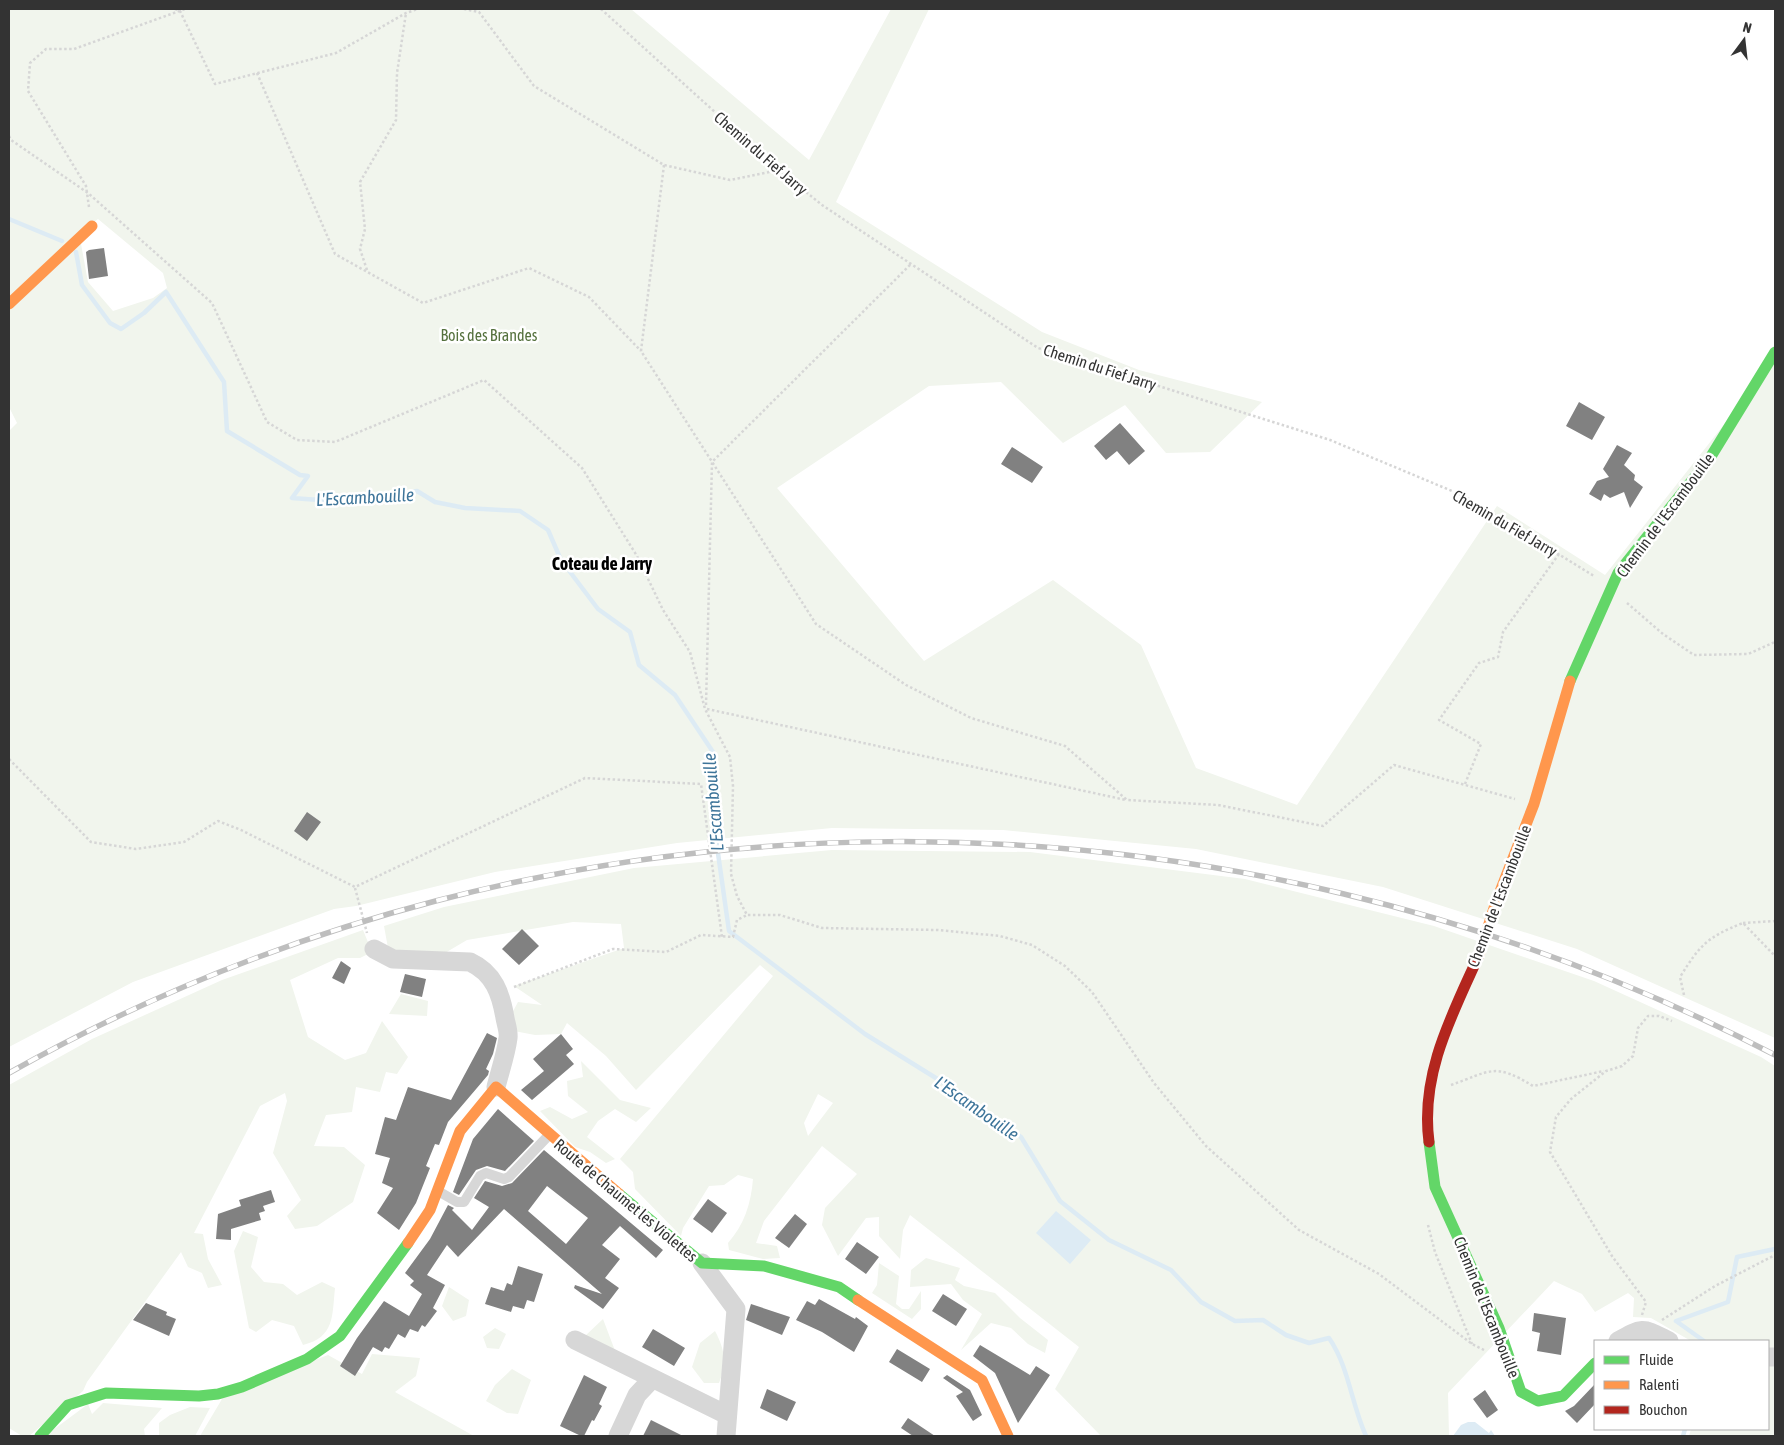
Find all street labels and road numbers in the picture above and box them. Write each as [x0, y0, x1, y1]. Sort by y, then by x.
street label: Chemin du Fief Jarry [710, 108, 812, 199]
street label: Chemin du Fief Jarry [1041, 340, 1159, 395]
street label: Chemin de l'Escambouille [1612, 449, 1718, 581]
street label: Chemin du Fief Jarry [1449, 486, 1561, 561]
street label: Chemin de l'Escambouille [1464, 822, 1534, 970]
street label: Route de Chaumet les Violettes [551, 1135, 702, 1265]
street label: Chemin de l'Escambouille [1450, 1234, 1524, 1380]

